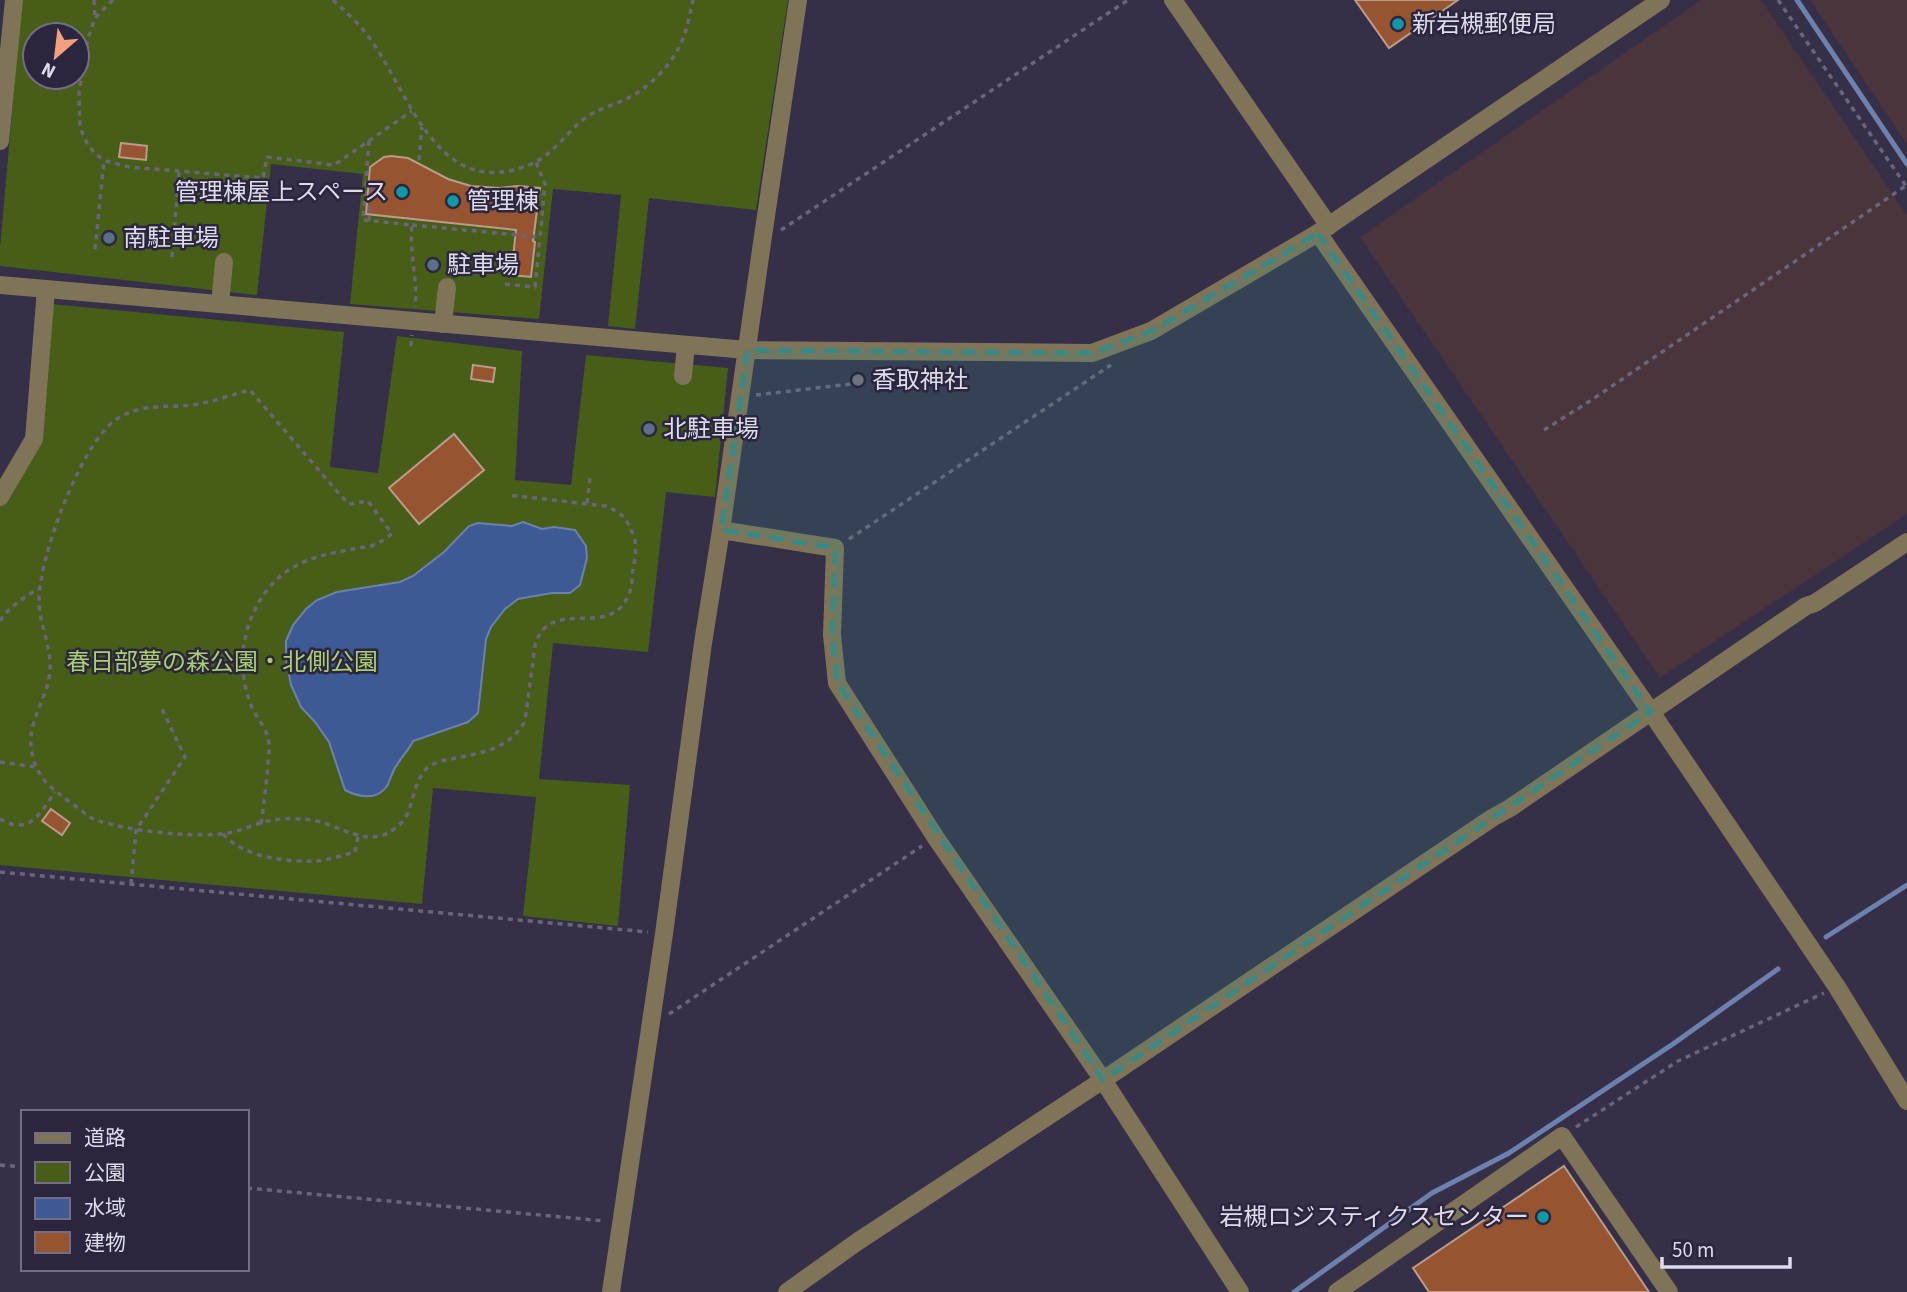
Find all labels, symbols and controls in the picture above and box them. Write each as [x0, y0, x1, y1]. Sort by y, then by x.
place label: 新岩槻郵便局 [1412, 7, 1556, 42]
marker: 新岩槻郵便局 [1390, 16, 1406, 32]
north arrow [21, 21, 91, 91]
text: N [37, 55, 61, 85]
place label: 管理棟屋上スペース [175, 175, 388, 210]
marker: 管理棟屋上スペース [394, 184, 410, 200]
place label: 管理棟 [467, 184, 539, 219]
marker: 管理棟 [445, 193, 461, 209]
place label: 南駐車場 [123, 221, 219, 256]
marker: 南駐車場 [101, 230, 117, 246]
place label: 駐車場 [447, 248, 519, 283]
marker: 駐車場 [425, 257, 441, 273]
place label: 香取神社 [872, 363, 968, 398]
marker: 香取神社 [850, 372, 866, 388]
place label: 北駐車場 [663, 412, 759, 447]
marker: 北駐車場 [641, 421, 657, 437]
park label: 春日部夢の森公園・北側公園 [66, 645, 378, 680]
legend [21, 1110, 248, 1271]
text: 道路 [84, 1123, 126, 1153]
text: 公園 [84, 1158, 126, 1188]
text: 水域 [84, 1193, 126, 1223]
place label: 岩槻ロジスティクスセンター [1219, 1200, 1529, 1235]
marker: 岩槻ロジスティクスセンター [1535, 1209, 1551, 1225]
scale bar [1662, 1226, 1790, 1270]
text: 建物 [84, 1228, 126, 1258]
text: 50 m [1672, 1235, 1714, 1265]

